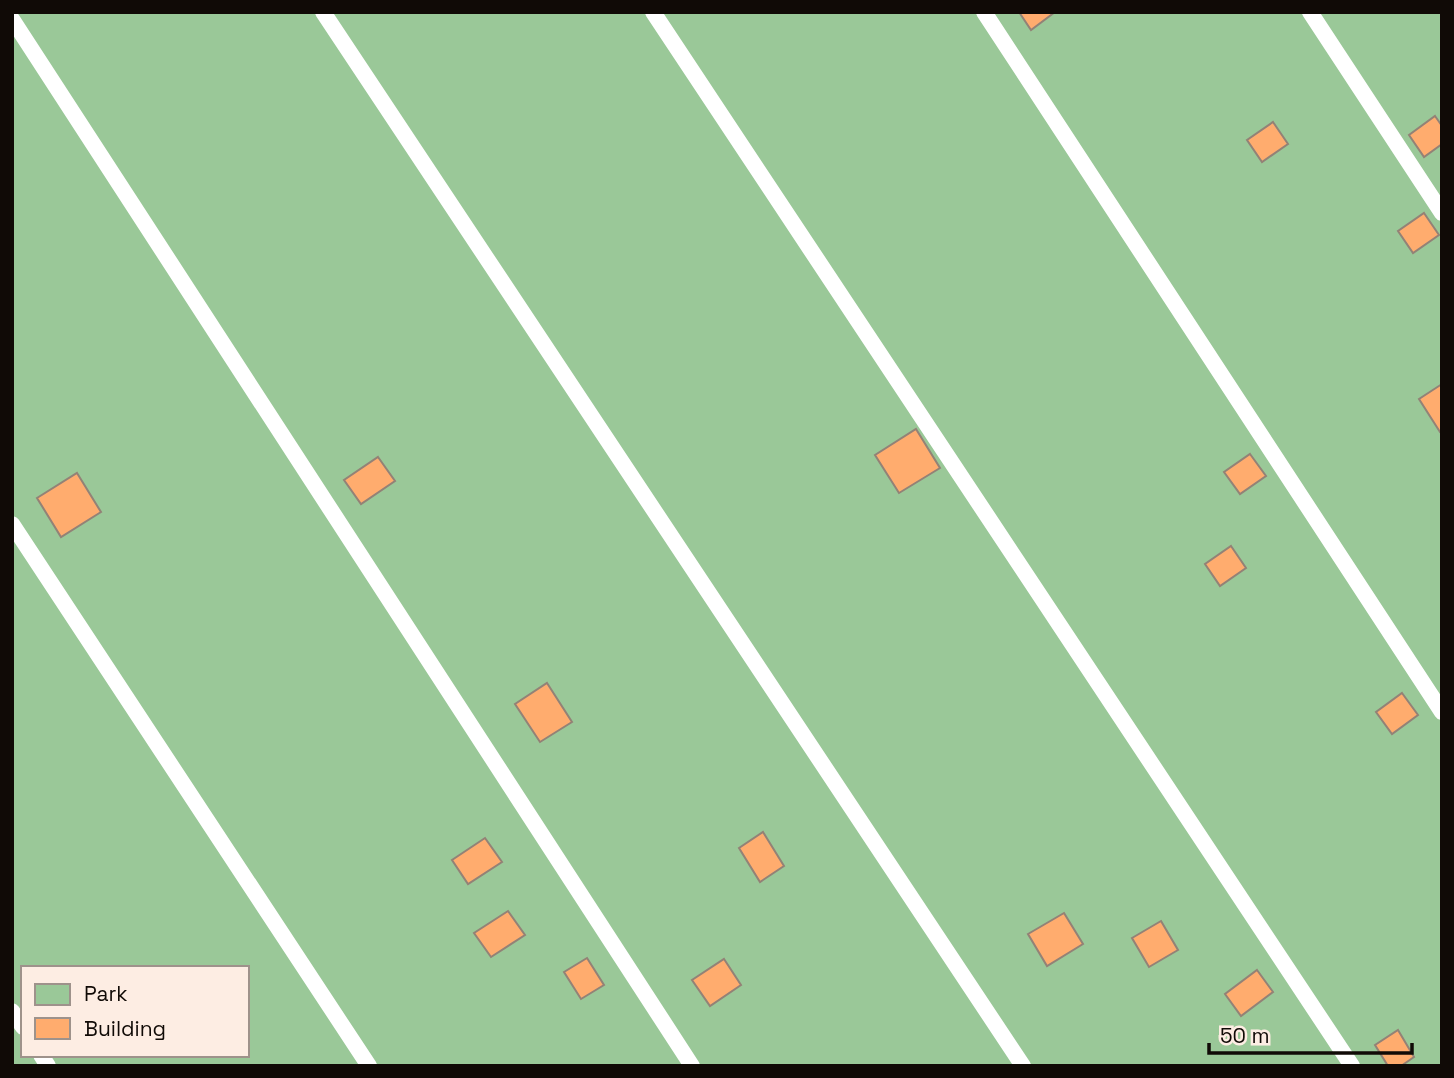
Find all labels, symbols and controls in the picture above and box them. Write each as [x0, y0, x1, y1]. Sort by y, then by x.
legend [21, 966, 248, 1057]
text: Park [84, 980, 128, 1007]
scale bar [1209, 1012, 1412, 1056]
text: Building [84, 1015, 166, 1042]
text: 50 m [1220, 1022, 1270, 1049]

